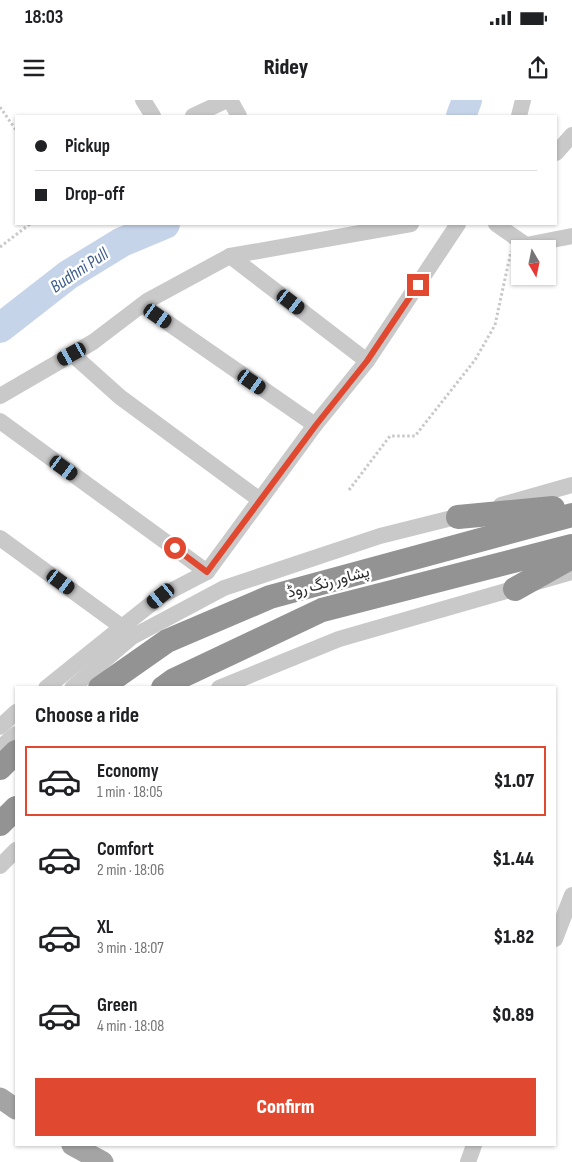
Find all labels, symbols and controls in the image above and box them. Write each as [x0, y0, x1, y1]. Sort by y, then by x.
text: 18:03 [25, 6, 63, 29]
icon: menu [20, 54, 48, 82]
text: Ridey [264, 54, 308, 81]
icon: share [524, 54, 552, 82]
text: Pickup [65, 135, 110, 158]
text: Drop-off [65, 183, 125, 206]
north arrow [511, 240, 556, 285]
map controls [511, 240, 556, 285]
water label: Budhni Pull [46, 243, 113, 297]
route end [407, 274, 429, 296]
car [274, 287, 307, 317]
car [141, 301, 174, 331]
car [55, 340, 88, 368]
car [235, 367, 268, 397]
car [47, 453, 80, 483]
route start [164, 537, 186, 559]
street label: پشاور رنگ روڈ [285, 562, 372, 604]
car [44, 567, 77, 597]
car [144, 581, 177, 611]
text: Choose a ride [35, 702, 139, 729]
icon: car [37, 759, 82, 804]
text: Economy [97, 760, 159, 783]
text: $1.07 [494, 770, 534, 793]
text: 1 min · 18:05 [97, 783, 163, 802]
icon: car [37, 837, 82, 882]
text: Comfort [97, 838, 154, 861]
text: $1.44 [493, 848, 534, 871]
text: 2 min · 18:06 [97, 861, 164, 880]
icon: car [37, 915, 82, 960]
text: XL [97, 916, 113, 939]
text: $1.82 [493, 926, 534, 949]
text: 3 min · 18:07 [97, 939, 164, 958]
icon: car [37, 993, 82, 1038]
text: Green [97, 994, 137, 1017]
text: $0.89 [492, 1004, 534, 1027]
text: 4 min · 18:08 [97, 1017, 164, 1036]
button: Confirm [35, 1078, 536, 1136]

